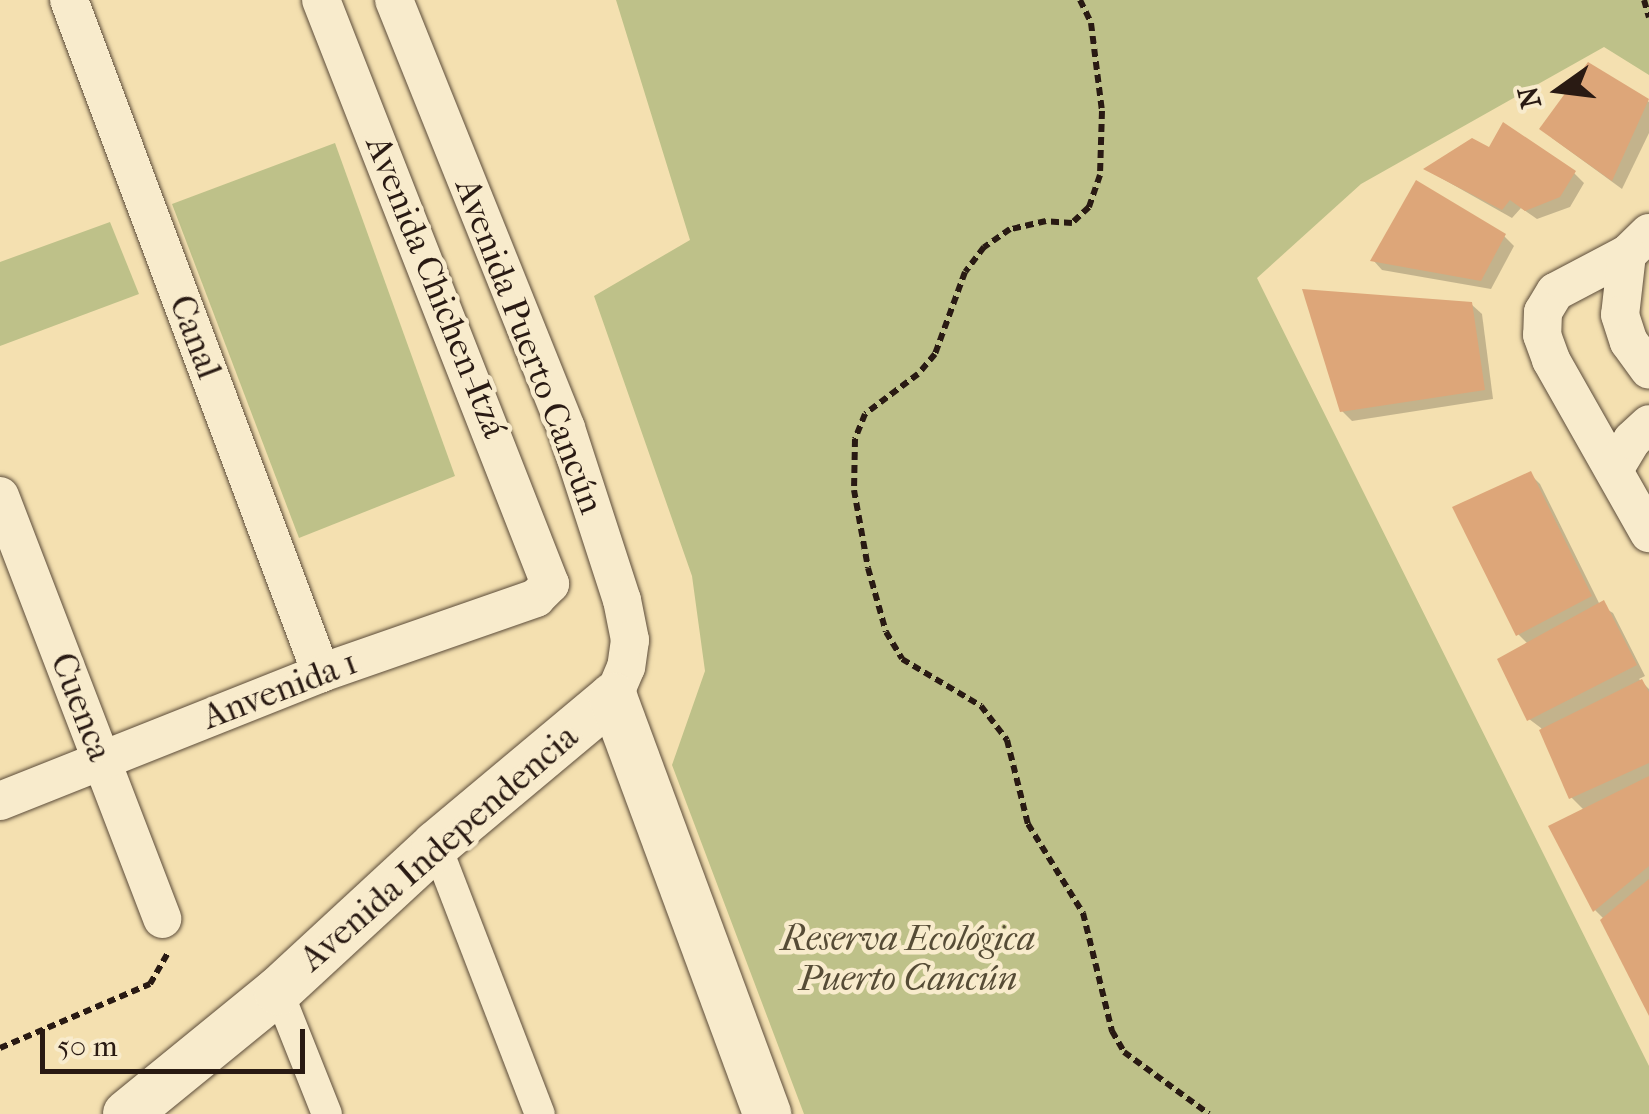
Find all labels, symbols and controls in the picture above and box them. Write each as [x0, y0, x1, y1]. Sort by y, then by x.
north arrow [1509, 40, 1609, 140]
text: N [1511, 83, 1548, 112]
street label: Avenida Chichen-Itzá [356, 130, 516, 444]
street label: Avenida Puerto Cancún [446, 172, 612, 520]
street label: Canal [160, 289, 230, 385]
street label: Anvenida 1 [197, 641, 363, 739]
street label: Cuenca [41, 647, 121, 767]
street label: Avenida Independencia [292, 716, 586, 980]
park label: Reserva Ecológica Puerto Cancún [781, 918, 1035, 1000]
scale bar [45, 1009, 310, 1071]
text: 50 m [57, 1029, 118, 1064]

